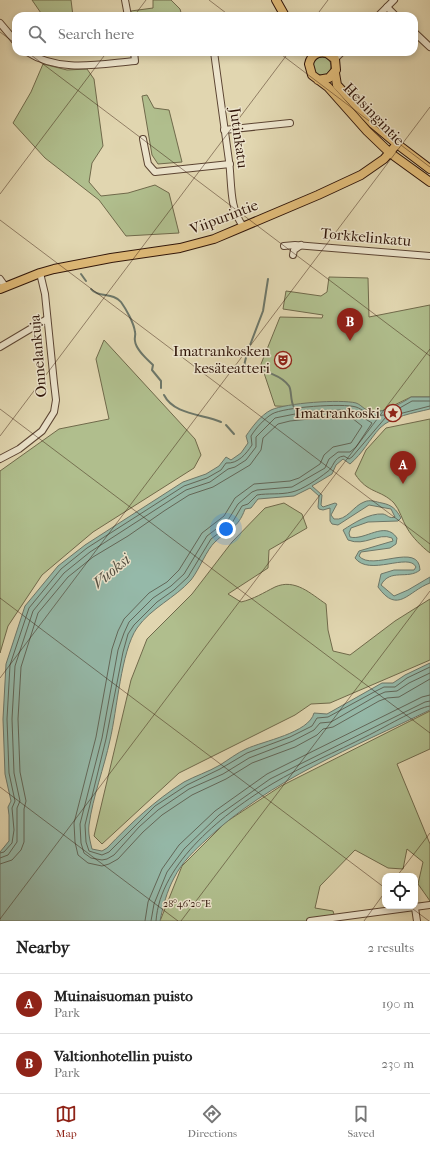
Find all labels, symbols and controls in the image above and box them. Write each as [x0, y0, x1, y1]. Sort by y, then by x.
search box [12, 12, 418, 56]
icon: search [26, 23, 48, 45]
text: Search here [58, 25, 134, 43]
street label: Helsingintie [340, 79, 409, 149]
street label: Jutinkatu [226, 106, 252, 170]
street label: Viipurintie [186, 196, 261, 239]
street label: Torkkelinkatu [320, 224, 413, 250]
pin: B [337, 308, 363, 341]
street label: Onnelankuja [25, 313, 51, 398]
place label: Imatrankosken kesäteatteri [173, 342, 271, 377]
theatre icon: Imatrankosken kesäteatteri [273, 350, 293, 370]
place icon: Imatrankoski [383, 403, 403, 423]
place label: Imatrankoski [295, 404, 381, 422]
pin: A [390, 451, 416, 484]
your location [216, 519, 236, 539]
water label: Vuoksi [88, 549, 135, 592]
map controls [382, 873, 418, 909]
button: locate [382, 873, 418, 909]
text: 28°46'20"E [163, 898, 211, 910]
text: Nearby [16, 937, 70, 957]
text: 2 results [368, 940, 414, 955]
text: Muinaisuoman puisto [54, 987, 193, 1005]
text: A [25, 996, 33, 1011]
text: 190 m [382, 996, 414, 1011]
text: Park [54, 1005, 80, 1020]
text: Valtionhotellin puisto [54, 1047, 192, 1065]
text: B [25, 1056, 33, 1071]
text: 230 m [381, 1056, 414, 1071]
text: Park [54, 1065, 80, 1080]
tab: Map [55, 1103, 77, 1140]
tab: Directions [188, 1103, 237, 1140]
tab: Saved [347, 1103, 375, 1140]

